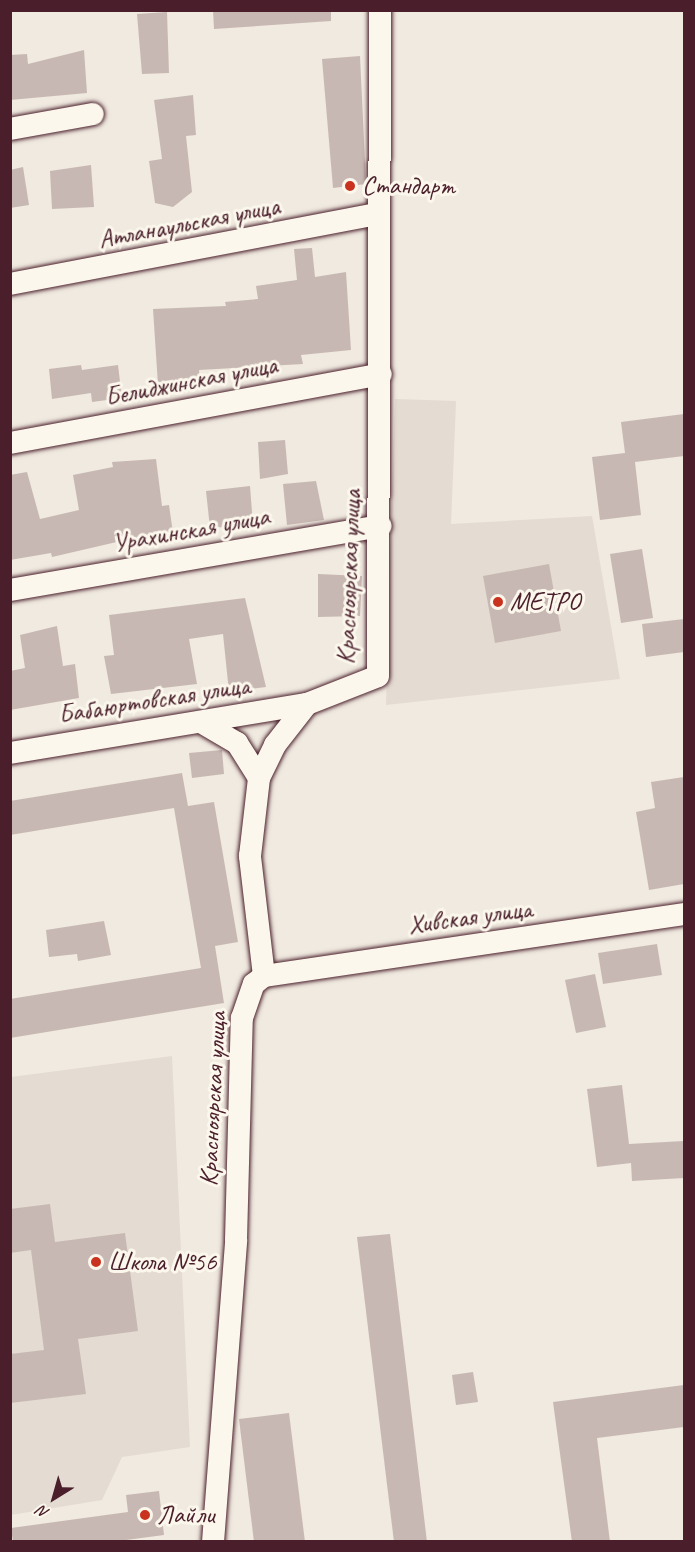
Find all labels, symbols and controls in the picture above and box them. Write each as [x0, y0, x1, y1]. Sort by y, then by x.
place label: Стандарт [362, 170, 455, 202]
marker: Стандарт [343, 179, 357, 193]
street label: Атланаульская улица [94, 190, 284, 256]
street label: Белиджинская улица [101, 349, 281, 413]
street label: Красноярская улица [330, 488, 368, 666]
street label: Урахинская улица [110, 501, 272, 559]
place label: МЕТРО [510, 586, 580, 618]
marker: МЕТРО [491, 595, 505, 609]
street label: Бабаюртовская улица [56, 669, 252, 731]
street label: Хивская улица [406, 893, 534, 941]
street label: Красноярская улица [193, 1010, 233, 1188]
place label: Школа №56 [108, 1246, 217, 1278]
marker: Школа №56 [89, 1255, 103, 1269]
north arrow [24, 1468, 84, 1528]
place label: Лайли [157, 1499, 215, 1531]
text: N [33, 1501, 53, 1523]
marker: Лайли [138, 1508, 152, 1522]

